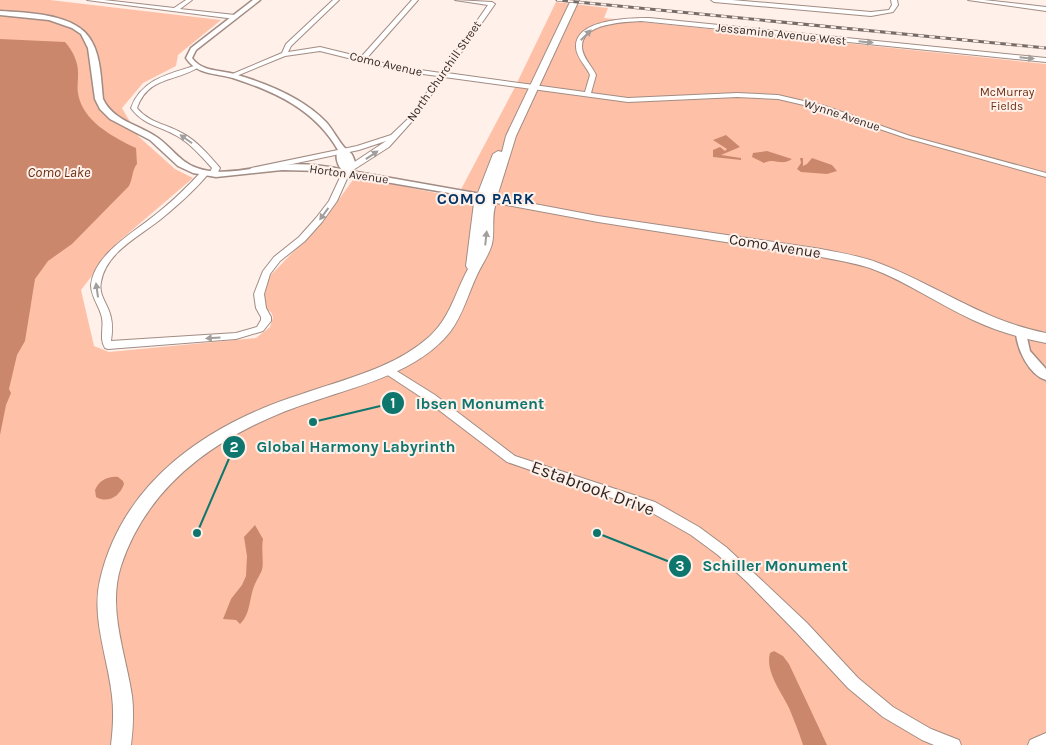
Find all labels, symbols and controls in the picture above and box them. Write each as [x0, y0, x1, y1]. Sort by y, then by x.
street label: North Churchill Street [404, 18, 484, 124]
street label: Jessamine Avenue West [715, 20, 847, 48]
one-way arrow [580, 29, 592, 41]
one-way arrow [858, 38, 874, 46]
street label: Como Avenue [348, 49, 424, 79]
one-way arrow [1020, 55, 1036, 63]
park label: McMurray Fields [980, 85, 1035, 113]
street label: Wynne Avenue [802, 96, 882, 134]
one-way arrow [179, 134, 192, 144]
one-way arrow [365, 150, 378, 159]
street label: Horton Avenue [309, 162, 389, 186]
water label: Como Lake [28, 164, 91, 181]
district label: COMO PARK [437, 189, 535, 208]
one-way arrow [319, 207, 329, 221]
one-way arrow [482, 229, 490, 245]
street label: Como Avenue [728, 230, 822, 262]
one-way arrow [93, 282, 101, 298]
one-way arrow [204, 334, 220, 342]
callout: Ibsen Monument [380, 388, 554, 419]
text: 1 [390, 394, 396, 412]
text: Ibsen Monument [416, 394, 544, 413]
callout: Global Harmony Labyrinth [221, 431, 465, 462]
text: Global Harmony Labyrinth [256, 437, 456, 456]
text: 2 [229, 438, 239, 456]
street label: Estabrook Drive [528, 456, 658, 520]
callout: Schiller Monument [667, 550, 858, 581]
text: Schiller Monument [702, 556, 848, 575]
text: 3 [675, 557, 685, 575]

